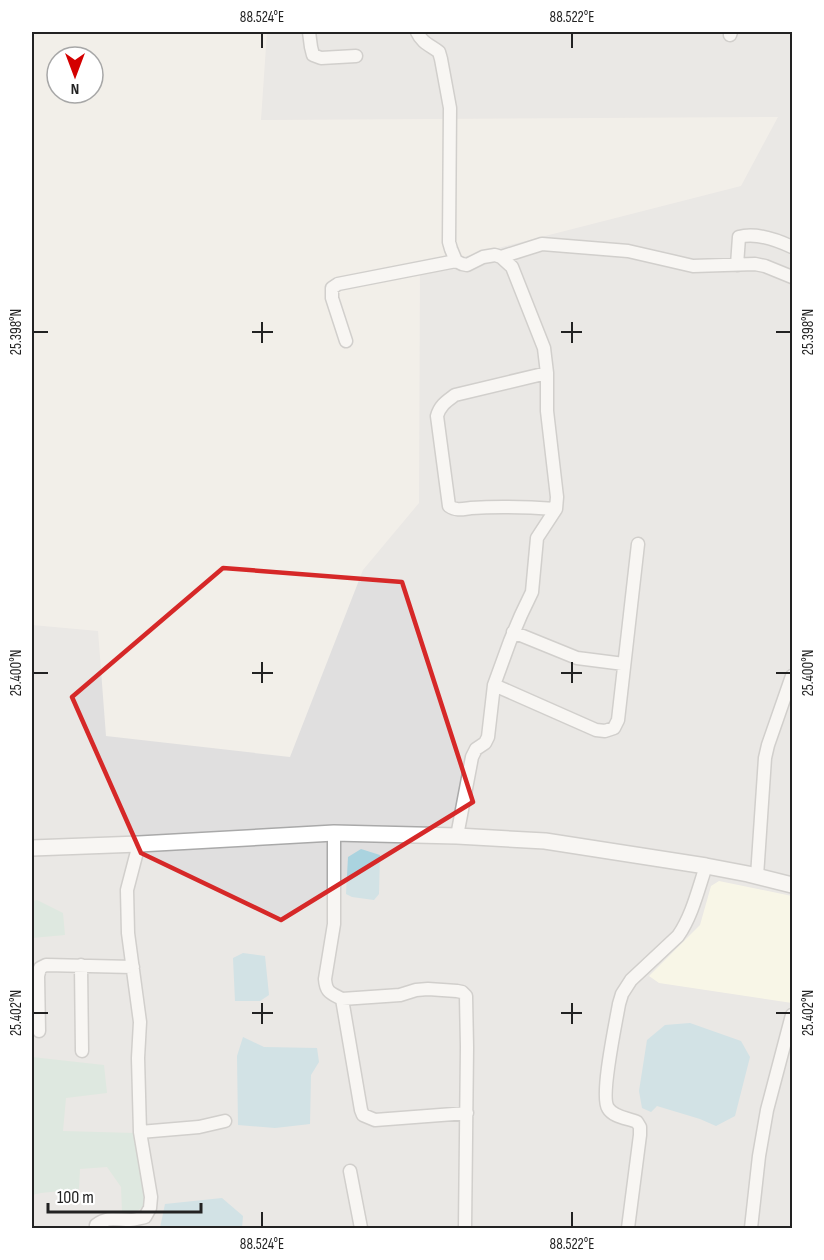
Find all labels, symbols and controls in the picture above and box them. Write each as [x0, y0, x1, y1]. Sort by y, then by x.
text: 88.524°E [240, 8, 284, 27]
text: 88.522°E [550, 8, 594, 27]
north arrow [45, 45, 105, 105]
text: N [71, 79, 79, 98]
text: 25.398°N [7, 309, 26, 355]
text: 25.398°N [799, 309, 818, 355]
text: 25.400°N [7, 650, 26, 696]
text: 25.400°N [799, 650, 818, 696]
text: 25.402°N [7, 990, 26, 1036]
text: 25.402°N [799, 990, 818, 1036]
scale bar [48, 1176, 201, 1214]
text: 100 m [57, 1187, 94, 1208]
text: 88.524°E [240, 1235, 284, 1254]
text: 88.522°E [550, 1235, 594, 1254]

